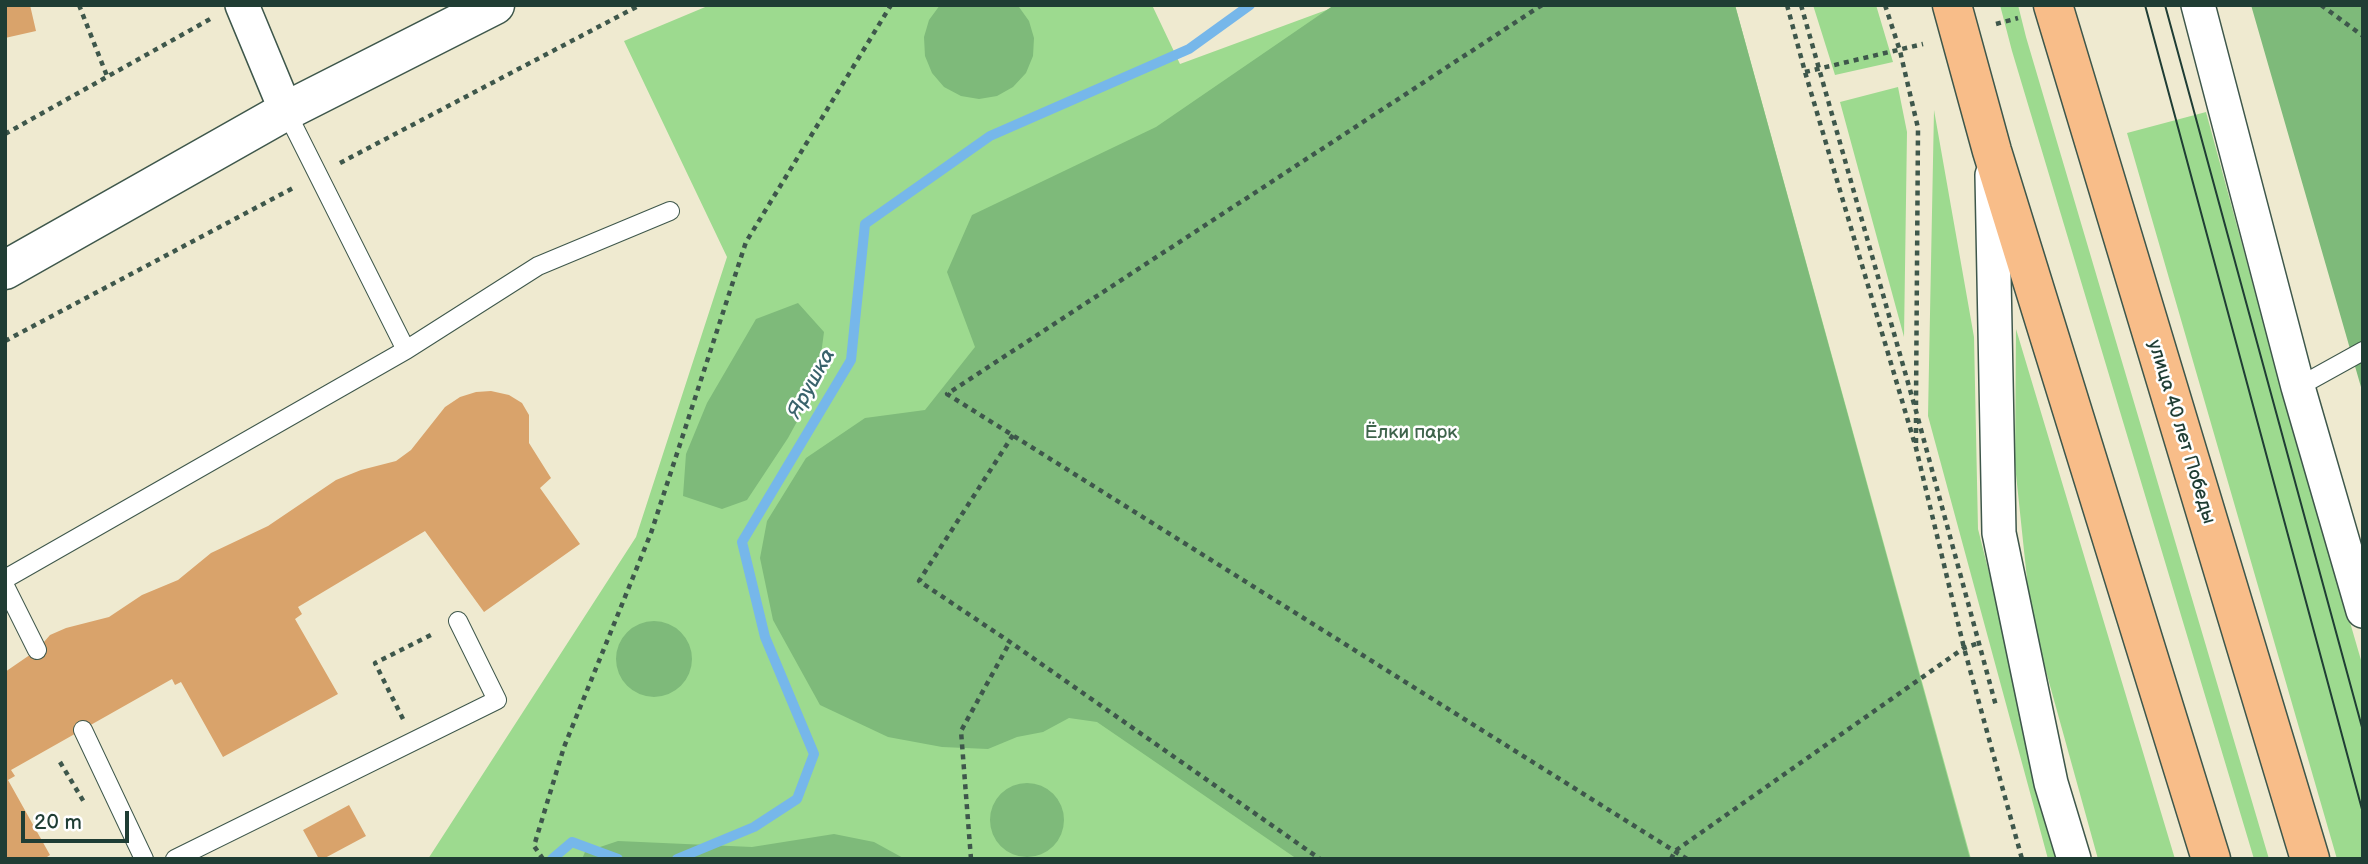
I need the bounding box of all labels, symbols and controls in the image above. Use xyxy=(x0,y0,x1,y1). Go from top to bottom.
street label: улица 40 лет Победы xyxy=(2142,337,2220,527)
water label: Ярушка xyxy=(783,345,841,423)
park label: Ёлки парк xyxy=(1365,422,1457,444)
scale bar xyxy=(24,798,133,842)
text: 20 m xyxy=(34,810,82,835)

